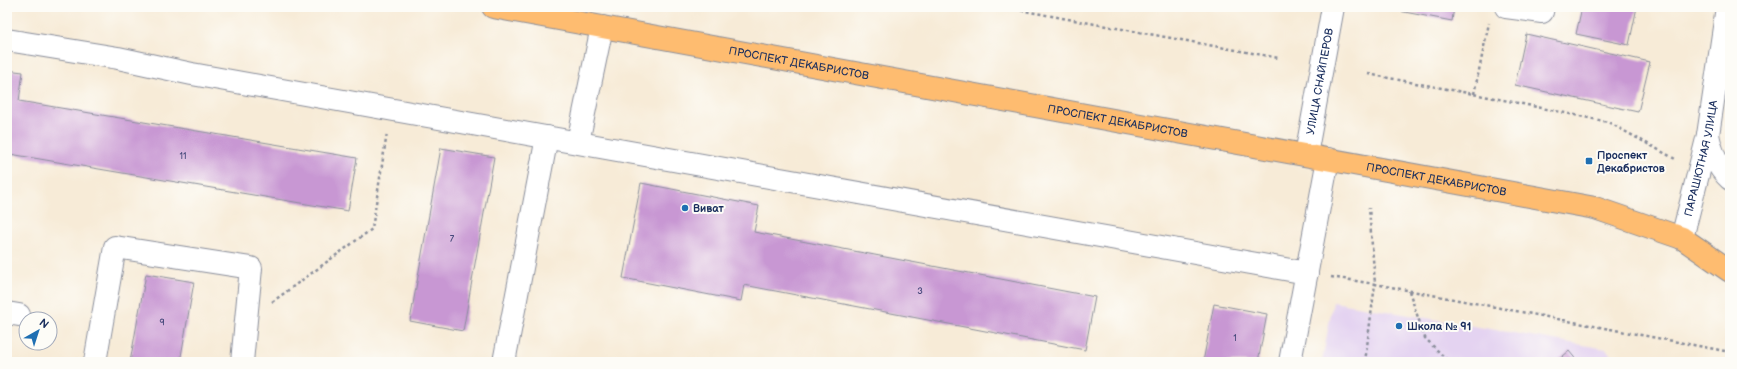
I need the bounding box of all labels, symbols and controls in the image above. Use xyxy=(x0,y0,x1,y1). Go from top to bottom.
street label: УЛИЦА СНАЙПЕРОВ xyxy=(1304,27,1336,136)
street label: ПРОСПЕКТ ДЕКАБРИСТОВ xyxy=(728,44,870,82)
street label: ПАРАШЮТНАЯ УЛИЦА xyxy=(1682,99,1720,218)
street label: ПРОСПЕКТ ДЕКАБРИСТОВ xyxy=(1047,102,1189,141)
place label: Проспект Декабристов xyxy=(1597,149,1665,175)
house number: 11 xyxy=(180,151,186,162)
marker: Проспект Декабристов xyxy=(1584,156,1594,166)
street label: ПРОСПЕКТ ДЕКАБРИСТОВ xyxy=(1365,160,1507,199)
place label: Виват xyxy=(693,202,725,215)
marker: Виват xyxy=(680,203,690,213)
house number: 7 xyxy=(450,234,455,245)
house number: 3 xyxy=(917,286,923,297)
north arrow xyxy=(18,311,58,351)
text: N xyxy=(37,316,51,331)
house number: 9 xyxy=(159,317,165,328)
place label: Школа № 91 xyxy=(1407,320,1471,333)
marker: Школа № 91 xyxy=(1394,321,1404,331)
house number: 1 xyxy=(1233,333,1237,344)

